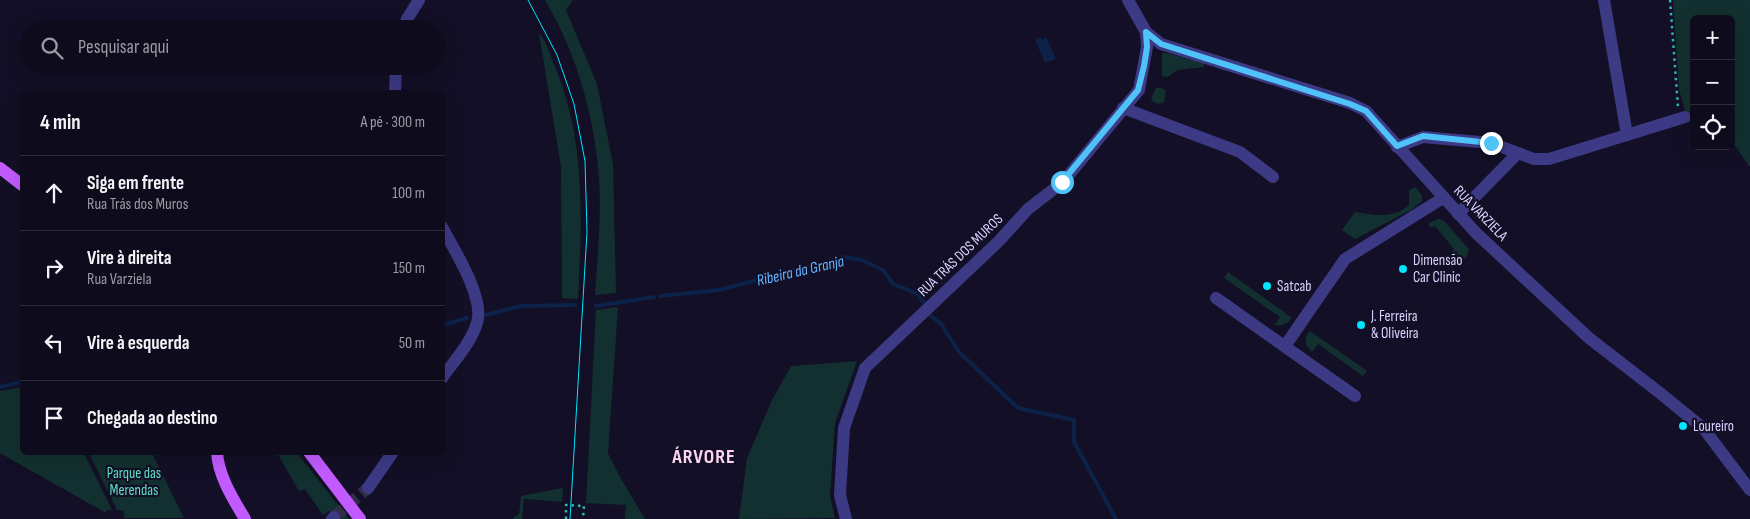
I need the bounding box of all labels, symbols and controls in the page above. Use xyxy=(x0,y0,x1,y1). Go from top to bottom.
map controls xyxy=(1690,15,1735,150)
button: + xyxy=(1690,15,1735,60)
search box xyxy=(20,20,445,75)
icon: search xyxy=(38,34,66,62)
text: Pesquisar aqui xyxy=(78,36,169,59)
button: − xyxy=(1690,60,1735,105)
button: locate xyxy=(1690,105,1735,150)
text: 4 min xyxy=(40,110,81,135)
text: A pé · 300 m xyxy=(360,113,425,132)
route end xyxy=(1480,132,1503,155)
route start xyxy=(1051,171,1074,194)
text: Siga em frente xyxy=(87,172,184,195)
icon: ahead xyxy=(40,179,68,207)
street label: RUA VARZIELA xyxy=(1449,182,1512,246)
text: 100 m xyxy=(392,184,425,203)
text: Rua Trás dos Muros xyxy=(87,195,188,214)
street label: RUA TRÁS DOS MUROS xyxy=(914,210,1007,301)
text: Vire à direita xyxy=(87,247,171,270)
place label: Dimensão Car Clinic xyxy=(1413,251,1463,287)
water label: Ribeira da Granja xyxy=(755,252,846,291)
icon: right xyxy=(40,254,68,282)
text: 150 m xyxy=(393,259,425,278)
marker: Dimensão Car Clinic xyxy=(1397,263,1409,275)
text: Rua Varziela xyxy=(87,270,152,289)
place label: Satcab xyxy=(1277,277,1311,296)
marker: Satcab xyxy=(1261,280,1273,292)
place label: J. Ferreira & Oliveira xyxy=(1370,307,1419,343)
marker: J. Ferreira & Oliveira xyxy=(1355,319,1367,331)
icon: left xyxy=(40,329,68,357)
text: Vire à esquerda xyxy=(87,332,189,355)
text: 50 m xyxy=(399,334,425,353)
icon: arrive xyxy=(40,404,68,432)
text: Chegada ao destino xyxy=(87,407,217,430)
place label: Loureiro xyxy=(1693,417,1734,436)
marker: Loureiro xyxy=(1677,420,1689,432)
district label: ÁRVORE xyxy=(671,445,736,469)
park label: Parque das Merendas xyxy=(107,464,161,500)

